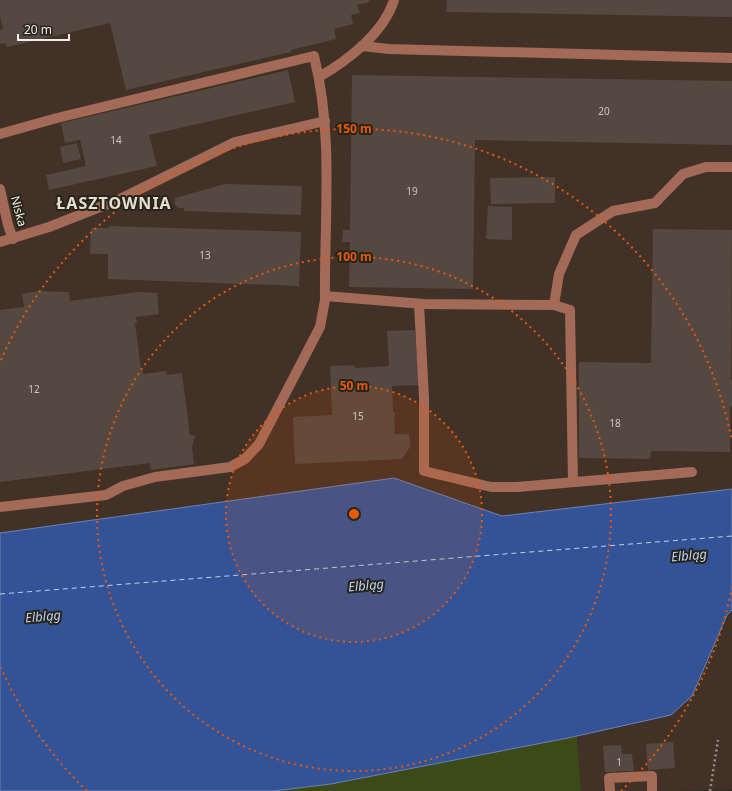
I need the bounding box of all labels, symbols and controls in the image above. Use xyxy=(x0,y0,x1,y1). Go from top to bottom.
scale bar xyxy=(18,16,69,42)
text: 20 m xyxy=(24,21,52,38)
house number: 20 xyxy=(598,104,610,118)
text: 150 m xyxy=(336,120,372,137)
house number: 14 xyxy=(110,133,122,147)
house number: 19 xyxy=(406,184,418,198)
district label: ŁASZTOWNIA xyxy=(56,192,172,214)
street label: Niska xyxy=(7,194,31,228)
house number: 13 xyxy=(199,248,211,262)
text: 100 m xyxy=(336,248,372,265)
text: 50 m xyxy=(340,377,368,394)
house number: 12 xyxy=(28,382,40,396)
house number: 15 xyxy=(352,409,364,423)
house number: 18 xyxy=(609,416,621,430)
centre of rings xyxy=(347,507,361,521)
water label: Elbląg xyxy=(670,544,708,566)
water label: Elbląg xyxy=(347,574,385,596)
water label: Elbląg xyxy=(24,605,62,627)
house number: 1 xyxy=(616,755,622,769)

